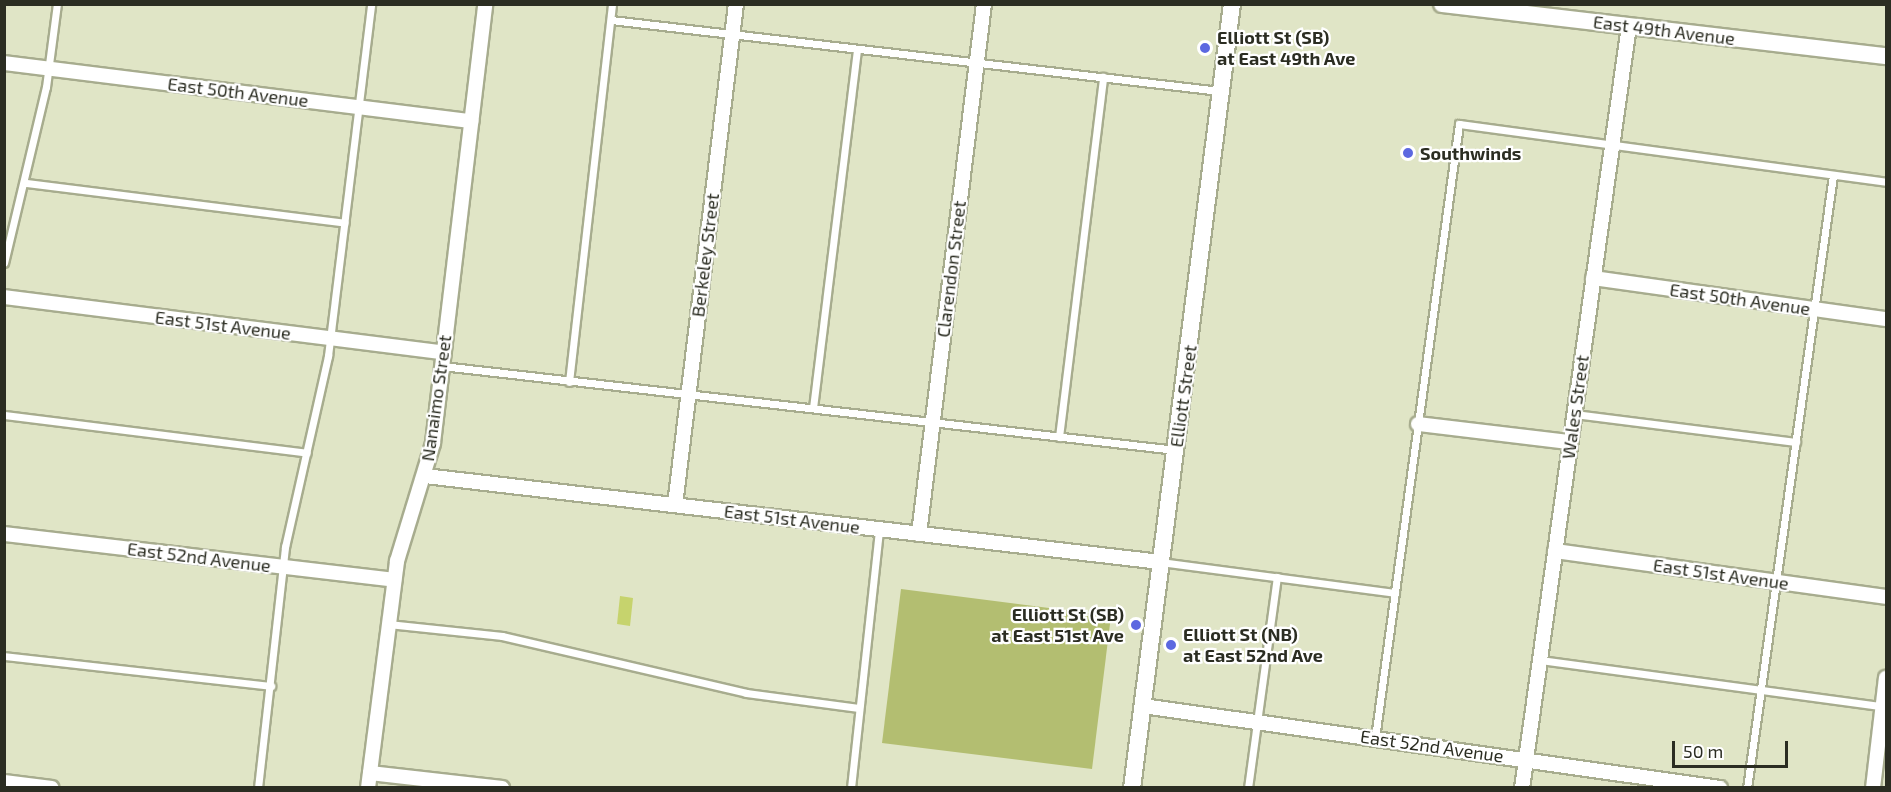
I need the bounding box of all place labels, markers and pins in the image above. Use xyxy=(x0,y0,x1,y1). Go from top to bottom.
place label: Elliott St (SB) at East 49th Ave xyxy=(1217,27,1356,70)
marker: Elliott St (SB) at East 49th Ave xyxy=(1198,41,1212,55)
place label: Southwinds xyxy=(1420,142,1521,164)
marker: Southwinds xyxy=(1401,146,1415,160)
place label: Elliott St (SB) at East 51st Ave xyxy=(991,604,1124,646)
marker: Elliott St (SB) at East 51st Ave xyxy=(1129,618,1143,632)
place label: Elliott St (NB) at East 52nd Ave xyxy=(1183,624,1323,666)
marker: Elliott St (NB) at East 52nd Ave xyxy=(1164,638,1178,652)

